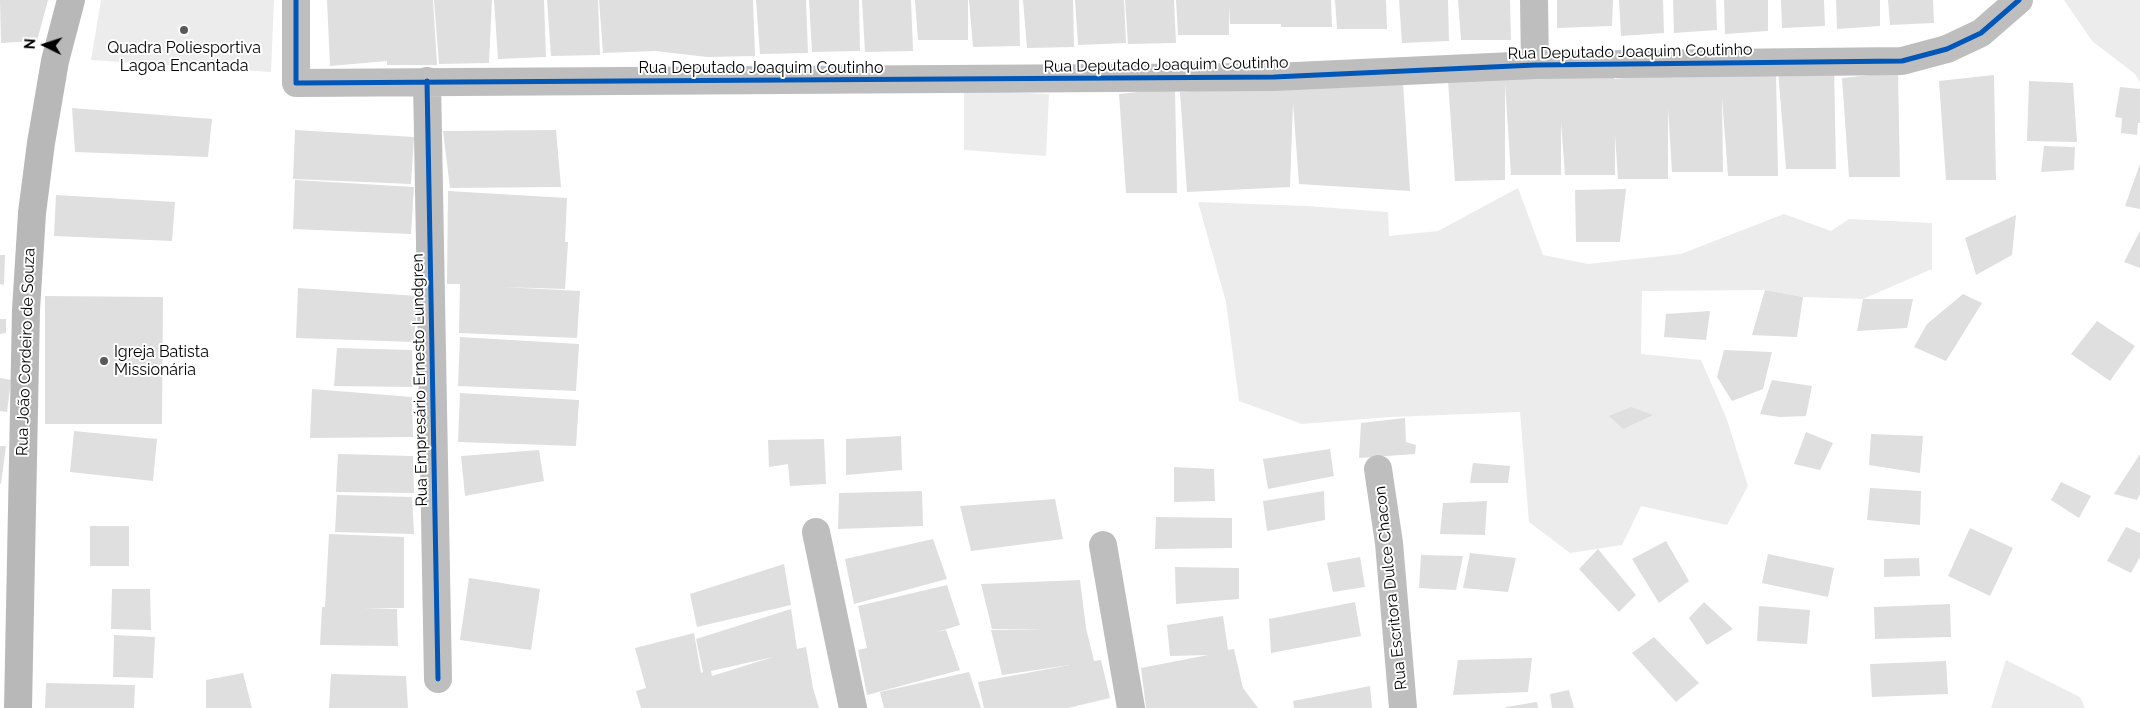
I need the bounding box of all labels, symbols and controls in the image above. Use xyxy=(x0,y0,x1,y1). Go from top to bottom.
north arrow xyxy=(20,20,70,70)
marker: Quadra Poliesportiva Lagoa Encantada xyxy=(178,24,190,36)
text: N xyxy=(22,38,38,50)
place label: Quadra Poliesportiva Lagoa Encantada xyxy=(107,38,261,76)
street label: Rua Deputado Joaquim Coutinho xyxy=(1507,40,1753,64)
street label: Rua Deputado Joaquim Coutinho xyxy=(1043,53,1289,77)
street label: Rua Deputado Joaquim Coutinho xyxy=(639,58,883,78)
street label: Rua João Cordeiro de Souza xyxy=(13,248,39,456)
street label: Rua Empresário Ernesto Lundgren xyxy=(408,253,432,507)
place label: Igreja Batista Missionária xyxy=(114,342,209,380)
marker: Igreja Batista Missionária xyxy=(98,355,110,367)
street label: Rua Escritora Dulce Chacon xyxy=(1371,485,1411,691)

